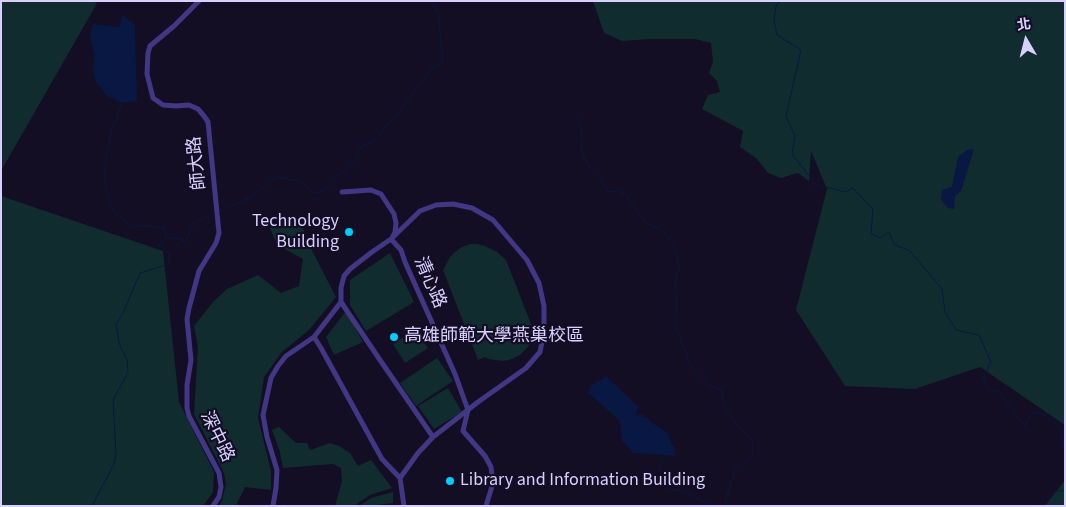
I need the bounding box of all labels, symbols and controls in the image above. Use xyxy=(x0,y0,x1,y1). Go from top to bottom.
text: 北 xyxy=(1016,14,1032,36)
north arrow xyxy=(1001,15,1051,65)
street label: 師大路 xyxy=(184,135,212,191)
place label: Technology Building xyxy=(252,211,339,253)
marker: Technology Building xyxy=(343,226,355,238)
street label: 清心路 xyxy=(409,254,449,312)
place label: 高雄師範大學燕巢校區 xyxy=(404,326,584,348)
marker: 高雄師範大學燕巢校區 xyxy=(388,331,400,343)
street label: 深中路 xyxy=(194,408,238,466)
place label: Library and Information Building xyxy=(460,470,705,492)
marker: Library and Information Building xyxy=(444,475,456,487)

